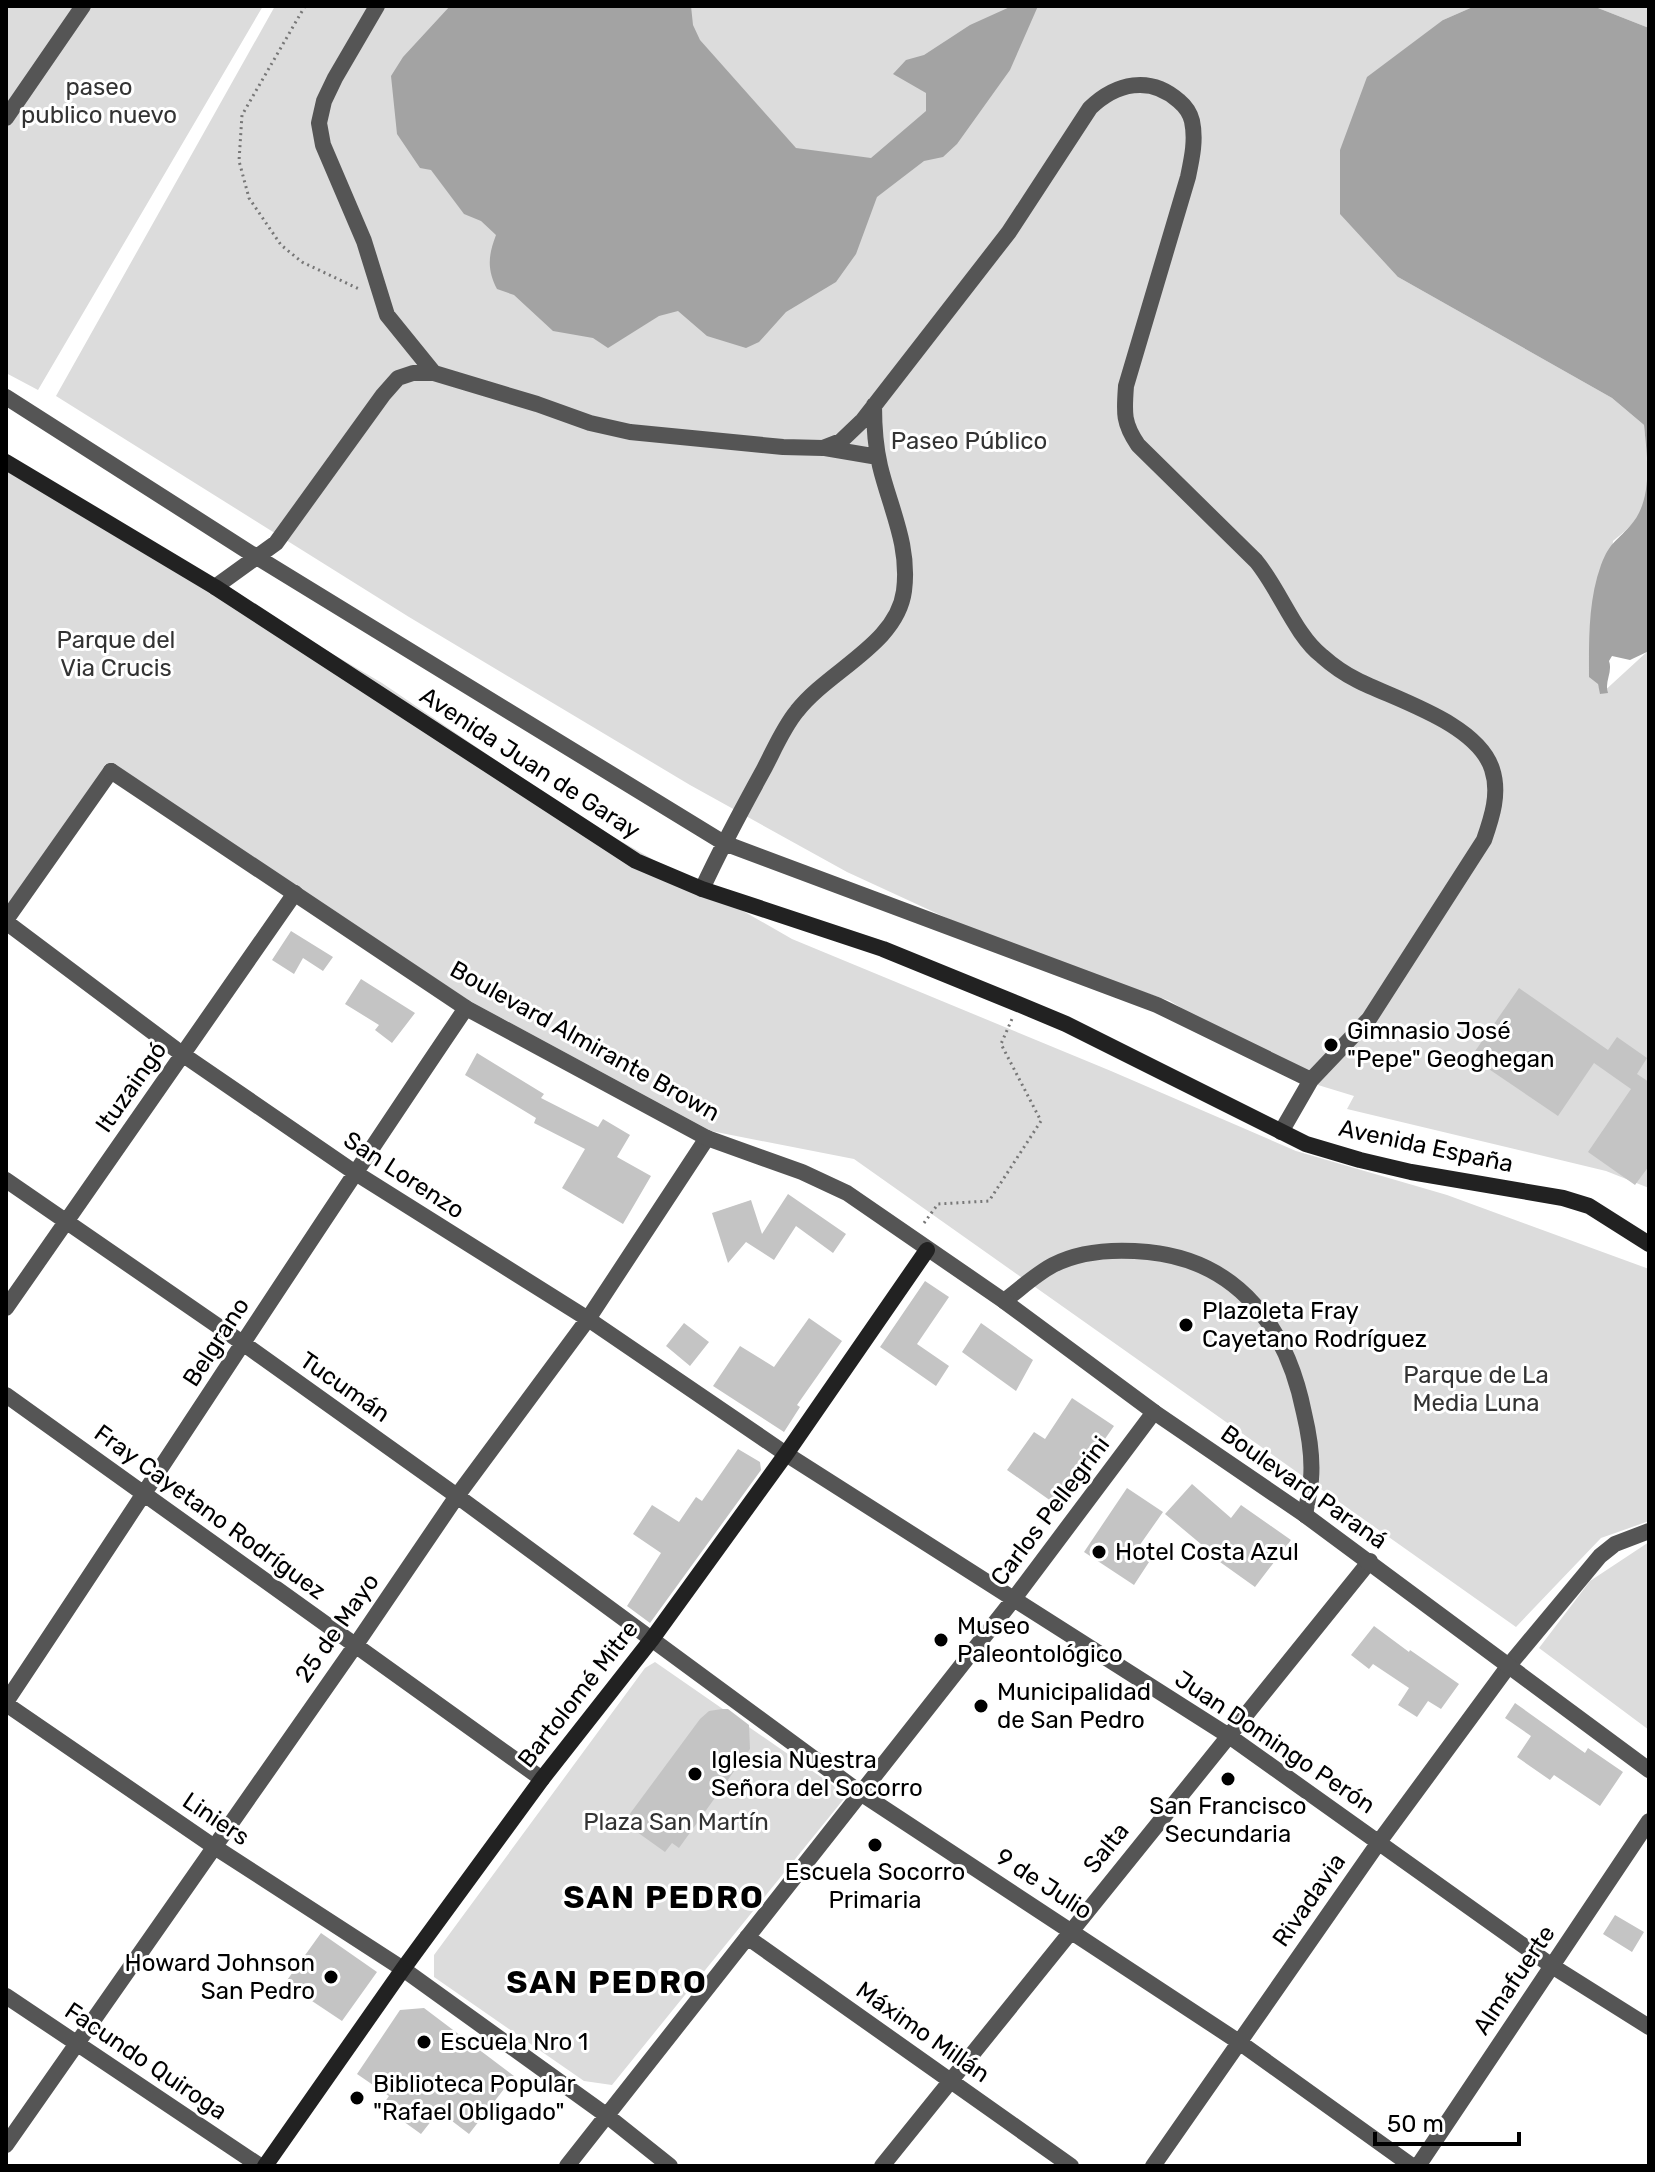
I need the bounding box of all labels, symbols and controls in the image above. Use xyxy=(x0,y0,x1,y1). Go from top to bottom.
park label: paseo publico nuevo xyxy=(21,73,177,129)
park label: Paseo Público xyxy=(891,427,1047,455)
park label: Parque del Via Crucis xyxy=(57,626,175,682)
street label: Avenida Juan de Garay xyxy=(415,681,645,845)
street label: Boulevard Almirante Brown xyxy=(445,955,725,1127)
place label: Gimnasio José "Pepe" Geoghegan xyxy=(1347,1017,1555,1073)
street label: Ituzaingó xyxy=(90,1036,172,1138)
marker: Gimnasio José "Pepe" Geoghegan xyxy=(1322,1036,1340,1054)
street label: Avenida España xyxy=(1336,1114,1516,1178)
street label: San Lorenzo xyxy=(338,1126,470,1224)
street label: Belgrano xyxy=(177,1292,255,1392)
place label: Plazoleta Fray Cayetano Rodríguez xyxy=(1202,1297,1427,1353)
marker: Plazoleta Fray Cayetano Rodríguez xyxy=(1177,1316,1195,1334)
street label: Tucumán xyxy=(295,1346,395,1428)
park label: Parque de La Media Luna xyxy=(1403,1361,1549,1417)
street label: Fray Cayetano Rodríguez xyxy=(89,1419,331,1605)
street label: Boulevard Paraná xyxy=(1215,1419,1393,1555)
street label: Carlos Pellegrini xyxy=(985,1431,1115,1591)
place label: Hotel Costa Azul xyxy=(1115,1538,1299,1566)
marker: Hotel Costa Azul xyxy=(1090,1543,1108,1561)
street label: 25 de Mayo xyxy=(289,1568,385,1688)
place label: Museo Paleontológico xyxy=(957,1612,1123,1668)
street label: Bartolomé Mitre xyxy=(512,1615,644,1773)
marker: Museo Paleontológico xyxy=(932,1631,950,1649)
street label: Juan Domingo Perón xyxy=(1170,1665,1380,1819)
place label: Municipalidad de San Pedro xyxy=(997,1678,1151,1734)
marker: Municipalidad de San Pedro xyxy=(972,1697,990,1715)
place label: Iglesia Nuestra Señora del Socorro xyxy=(711,1746,923,1802)
marker: Iglesia Nuestra Señora del Socorro xyxy=(686,1765,704,1783)
marker: San Francisco Secundaria xyxy=(1219,1770,1237,1788)
street label: Liniers xyxy=(177,1787,255,1851)
place label: San Francisco Secundaria xyxy=(1149,1792,1307,1848)
park label: Plaza San Martín xyxy=(583,1808,769,1836)
street label: Salta xyxy=(1077,1817,1135,1879)
marker: Escuela Socorro Primaria xyxy=(866,1836,884,1854)
street label: 9 de Julio xyxy=(991,1843,1097,1925)
street label: Rivadavia xyxy=(1267,1848,1351,1952)
place label: Escuela Socorro Primaria xyxy=(785,1858,965,1914)
district label: SAN PEDRO xyxy=(563,1878,765,1916)
street label: Almafuerte xyxy=(1467,1920,1561,2040)
place label: Howard Johnson San Pedro xyxy=(125,1949,315,2005)
district label: SAN PEDRO xyxy=(506,1963,708,2001)
marker: Howard Johnson San Pedro xyxy=(322,1968,340,1986)
street label: Máximo Millán xyxy=(851,1976,995,2088)
street label: Facundo Quiroga xyxy=(60,1996,232,2126)
place label: Escuela Nro 1 xyxy=(440,2028,588,2056)
marker: Escuela Nro 1 xyxy=(415,2033,433,2051)
place label: Biblioteca Popular "Rafael Obligado" xyxy=(373,2070,576,2126)
marker: Biblioteca Popular "Rafael Obligado" xyxy=(348,2089,366,2107)
scale bar xyxy=(1375,2096,1519,2146)
text: 50 m xyxy=(1387,2110,1444,2138)

